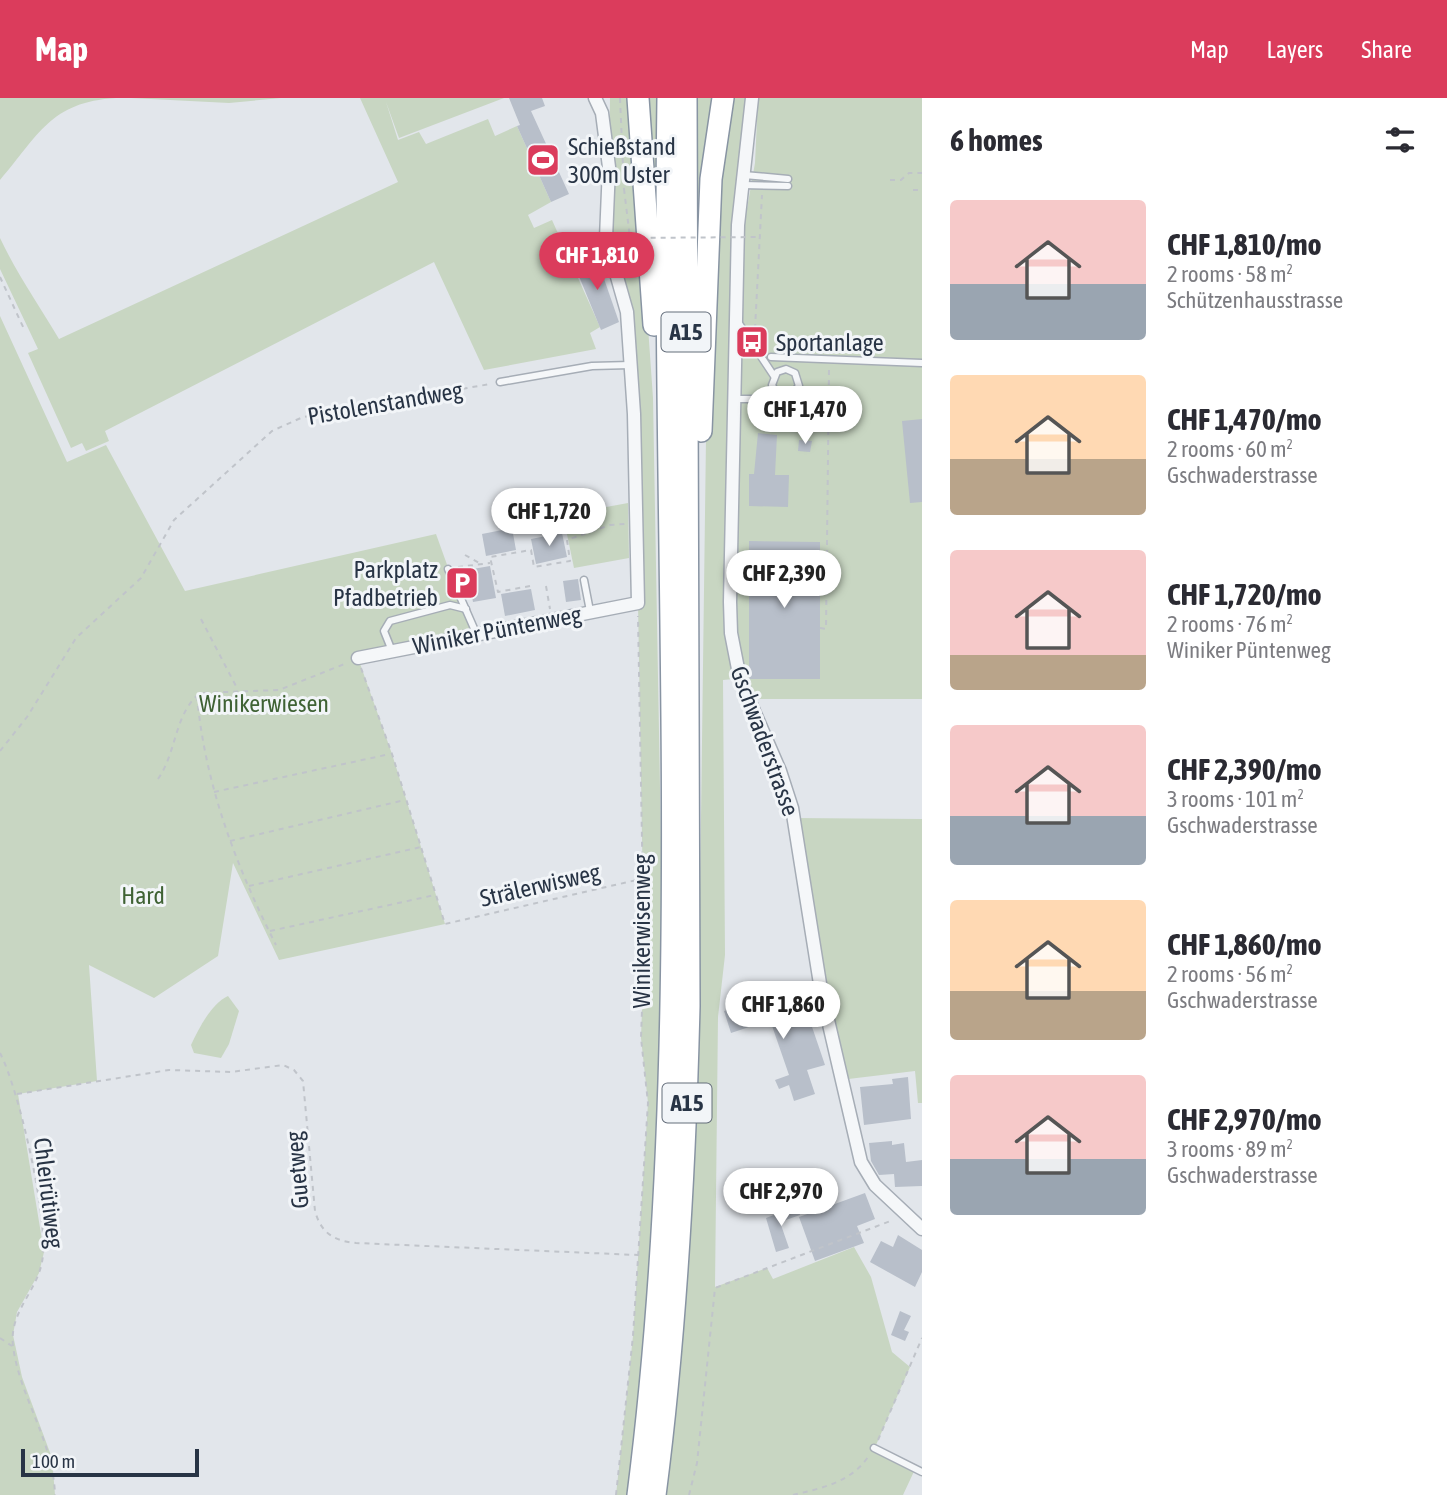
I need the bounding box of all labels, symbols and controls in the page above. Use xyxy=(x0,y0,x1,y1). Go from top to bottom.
text: Map xyxy=(35,30,88,68)
text: Map xyxy=(1190,36,1229,63)
text: Layers xyxy=(1267,36,1323,63)
text: Share xyxy=(1361,36,1412,63)
icon: filters xyxy=(1381,121,1419,159)
text: 6 homes xyxy=(950,123,1043,157)
place label: Schießstand 300m Uster xyxy=(568,133,676,188)
sports icon: Schießstand 300m Uster xyxy=(524,141,562,179)
text: CHF 1,810/mo xyxy=(1167,227,1322,261)
icon: home xyxy=(1006,228,1090,312)
pin: CHF 1,810 xyxy=(517,232,677,292)
text: CHF 1,810 xyxy=(555,242,639,268)
text: 2 rooms · 58 m² xyxy=(1167,261,1293,287)
text: Schützenhausstrasse xyxy=(1167,287,1343,313)
road number: A15 xyxy=(662,313,710,352)
bus stop icon: Sportanlage xyxy=(733,323,771,361)
place label: Sportanlage xyxy=(776,329,884,356)
street label: Pistolenstandweg xyxy=(305,376,465,430)
pin: CHF 1,470 xyxy=(725,386,885,446)
text: CHF 1,470 xyxy=(763,396,847,422)
text: CHF 1,470/mo xyxy=(1167,402,1322,436)
icon: home xyxy=(1006,403,1090,487)
text: 2 rooms · 60 m² xyxy=(1167,436,1293,462)
text: Gschwaderstrasse xyxy=(1167,462,1318,488)
pin: CHF 1,720 xyxy=(469,489,629,548)
text: CHF 1,720 xyxy=(507,498,591,524)
pin: CHF 2,390 xyxy=(704,550,864,610)
place label: Parkplatz Pfadbetrieb xyxy=(333,556,438,611)
text: CHF 2,390 xyxy=(742,560,826,586)
parking icon: Parkplatz Pfadbetrieb xyxy=(443,564,481,602)
text: CHF 1,720/mo xyxy=(1167,577,1322,611)
icon: home xyxy=(1006,578,1090,662)
street label: Winiker Püntenweg xyxy=(411,600,584,660)
text: 2 rooms · 76 m² xyxy=(1167,611,1293,637)
text: Winiker Püntenweg xyxy=(1167,637,1331,663)
street label: Gschwaderstrasse xyxy=(725,662,805,820)
park label: Winikerwiesen xyxy=(199,690,329,717)
text: CHF 2,390/mo xyxy=(1167,752,1322,786)
icon: home xyxy=(1006,753,1090,837)
text: 3 rooms · 101 m² xyxy=(1167,786,1304,812)
text: Gschwaderstrasse xyxy=(1167,812,1318,838)
street label: Winikerwisenweg xyxy=(628,853,655,1008)
street label: Strälerwisweg xyxy=(477,858,603,912)
park label: Hard xyxy=(121,882,165,909)
text: CHF 1,860/mo xyxy=(1167,927,1322,961)
icon: home xyxy=(1006,928,1090,1012)
text: 2 rooms · 56 m² xyxy=(1167,961,1293,987)
pin: CHF 1,860 xyxy=(703,982,863,1041)
text: Gschwaderstrasse xyxy=(1167,987,1318,1013)
text: CHF 1,860 xyxy=(741,991,825,1017)
road number: A15 xyxy=(662,1084,712,1122)
text: CHF 2,970/mo xyxy=(1167,1102,1322,1136)
icon: home xyxy=(1006,1103,1090,1187)
street label: Guetweg xyxy=(280,1130,314,1210)
street label: Chleirütiweg xyxy=(29,1136,69,1251)
text: 3 rooms · 89 m² xyxy=(1167,1136,1293,1162)
text: Gschwaderstrasse xyxy=(1167,1162,1318,1188)
pin: CHF 2,970 xyxy=(701,1168,861,1228)
text: CHF 2,970 xyxy=(739,1178,823,1204)
scale bar xyxy=(21,1446,200,1478)
text: 100 m xyxy=(32,1450,75,1472)

